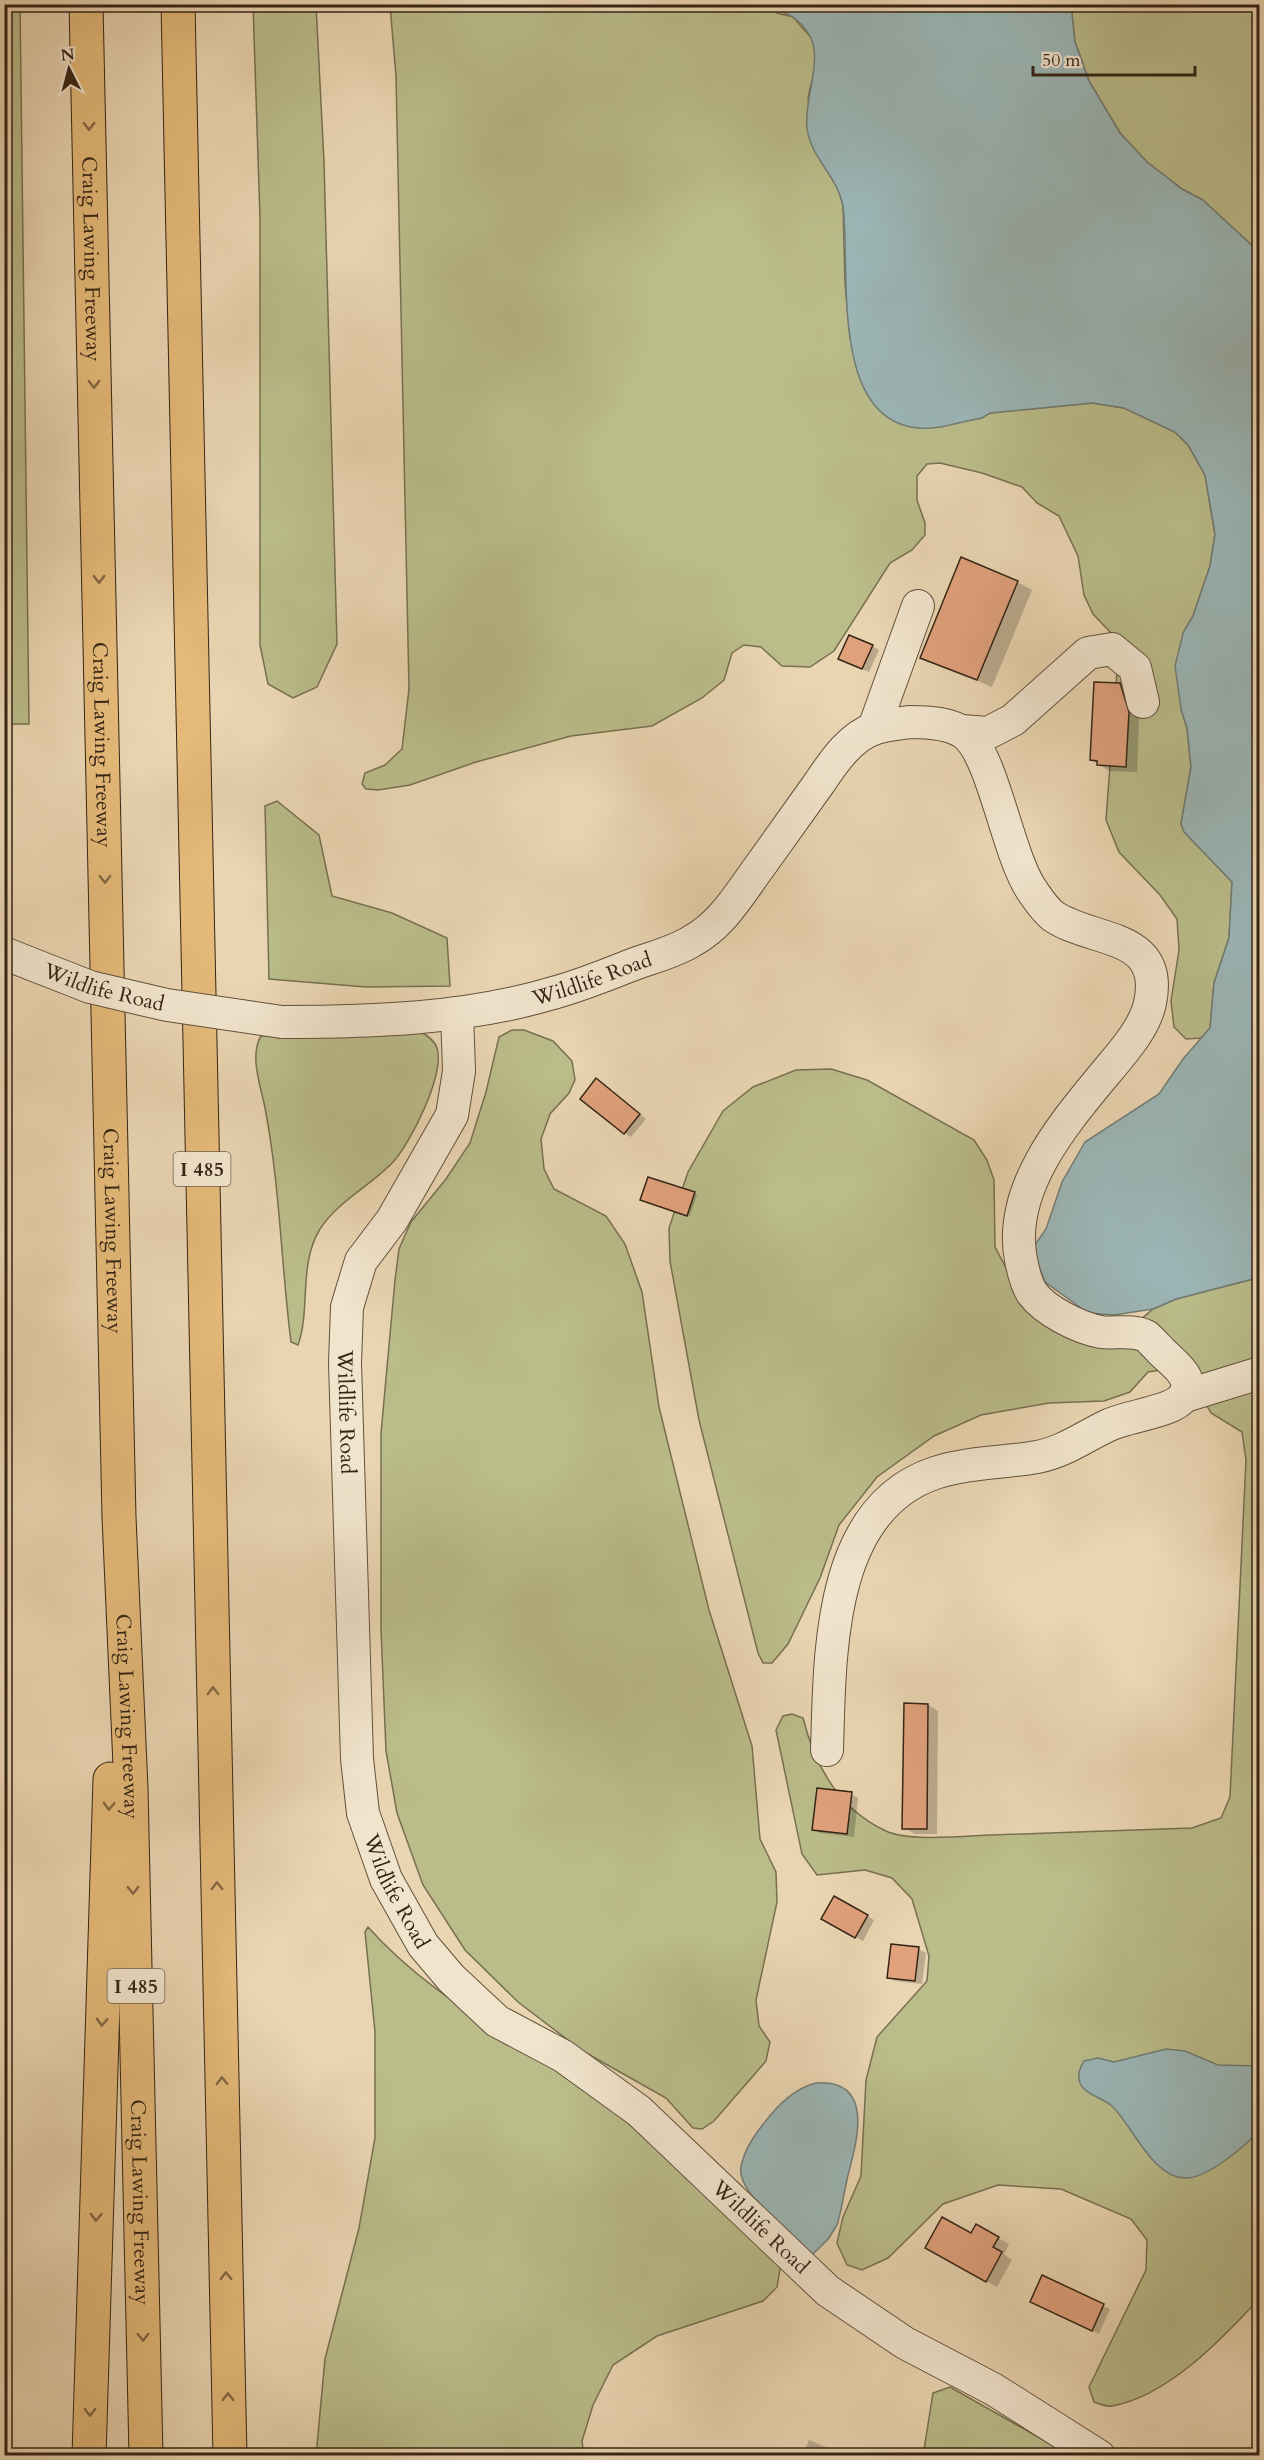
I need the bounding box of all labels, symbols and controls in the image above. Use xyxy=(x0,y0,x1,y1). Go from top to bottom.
north arrow xyxy=(39,39,99,99)
scale bar xyxy=(1033,39,1195,77)
text: N xyxy=(59,43,76,67)
text: 50 m xyxy=(1042,48,1081,73)
one-way arrow xyxy=(83,121,95,130)
street label: Craig Lawing Freeway xyxy=(75,156,108,362)
one-way arrow xyxy=(88,379,101,388)
one-way arrow xyxy=(92,574,105,583)
street label: Craig Lawing Freeway xyxy=(85,642,119,848)
one-way arrow xyxy=(99,874,111,883)
street label: Wildlife Road xyxy=(528,945,655,1013)
street label: Wildlife Road xyxy=(39,955,167,1018)
street label: Craig Lawing Freeway xyxy=(96,1128,129,1334)
road number: I 485 xyxy=(174,1152,230,1186)
street label: Wildlife Road xyxy=(330,1348,363,1475)
street label: Craig Lawing Freeway xyxy=(109,1613,146,1820)
one-way arrow xyxy=(207,1686,220,1695)
one-way arrow xyxy=(103,1801,116,1810)
street label: Wildlife Road xyxy=(357,1829,437,1954)
one-way arrow xyxy=(211,1881,224,1890)
one-way arrow xyxy=(127,1885,140,1894)
road number: I 485 xyxy=(108,1969,164,2003)
one-way arrow xyxy=(96,2017,109,2026)
one-way arrow xyxy=(215,2076,228,2085)
street label: Craig Lawing Freeway xyxy=(123,2099,157,2305)
street label: Wildlife Road xyxy=(705,2173,816,2280)
one-way arrow xyxy=(89,2212,102,2221)
one-way arrow xyxy=(220,2271,232,2280)
one-way arrow xyxy=(137,2332,150,2341)
one-way arrow xyxy=(222,2393,235,2402)
one-way arrow xyxy=(84,2407,96,2416)

